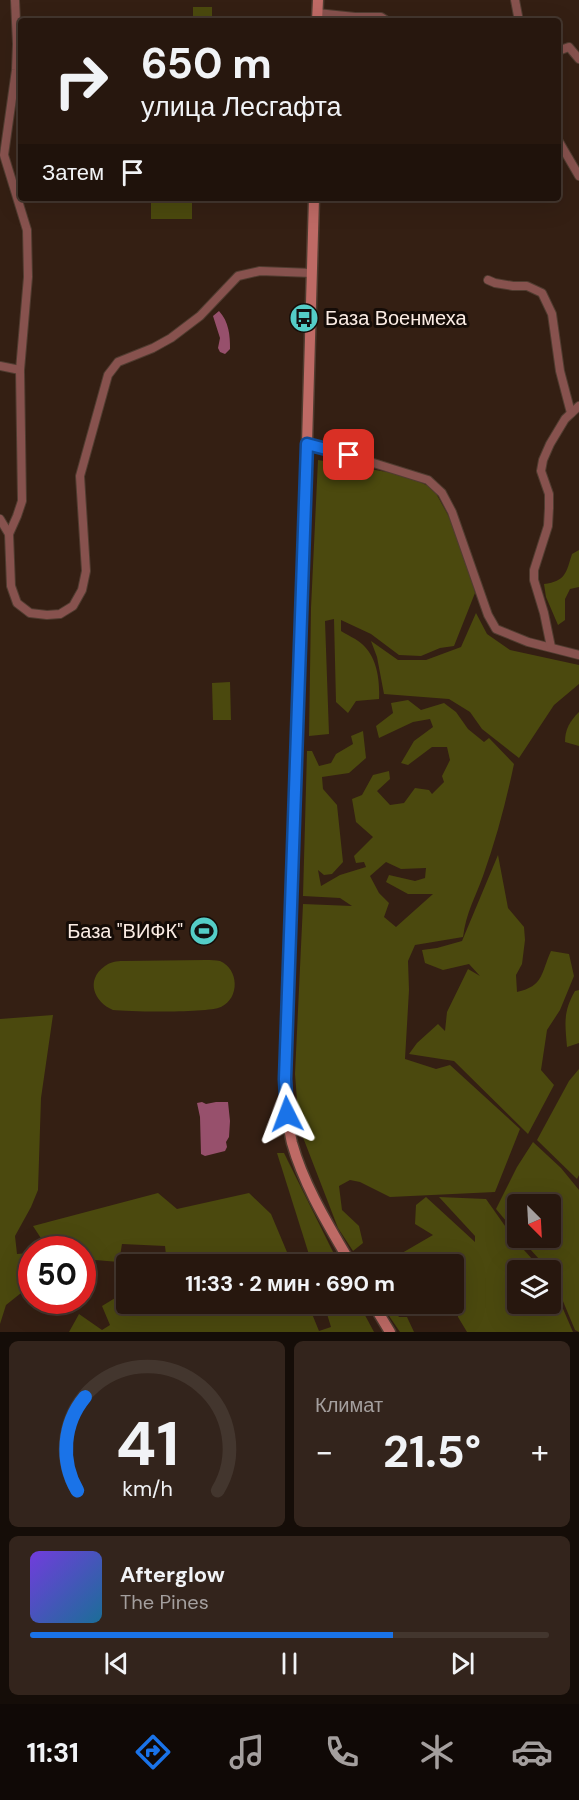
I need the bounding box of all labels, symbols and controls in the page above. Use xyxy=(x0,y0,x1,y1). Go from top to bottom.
text: 650 m xyxy=(141,36,272,91)
icon: right xyxy=(42,42,120,120)
text: улица Лесгафта xyxy=(141,89,342,124)
icon: arrive xyxy=(116,156,149,189)
text: Затем xyxy=(42,158,104,187)
bus stop icon: База Военмеха xyxy=(288,302,320,334)
place label: База Военмеха xyxy=(325,305,467,331)
pin xyxy=(323,429,374,480)
icon: arrive xyxy=(332,438,365,471)
sports icon: База "ВИФК" xyxy=(188,915,220,947)
place label: База "ВИФК" xyxy=(67,918,183,944)
position arrow xyxy=(255,1082,319,1146)
north arrow xyxy=(507,1194,561,1248)
map controls xyxy=(507,1194,561,1314)
speed limit sign: 50 xyxy=(18,1236,96,1314)
button: layers xyxy=(507,1260,561,1314)
text: 11:33 · 2 мин · 690 m xyxy=(185,1269,395,1298)
text: Климат xyxy=(315,1392,383,1418)
text: 41 xyxy=(115,1403,179,1484)
text: 21.5° xyxy=(383,1422,481,1481)
text: − xyxy=(315,1430,333,1473)
text: + xyxy=(531,1430,549,1473)
text: km/h xyxy=(122,1475,172,1503)
text: Afterglow xyxy=(120,1560,225,1589)
text: The Pines xyxy=(120,1589,209,1615)
icon: previous xyxy=(100,1647,133,1680)
icon: pause xyxy=(273,1647,306,1680)
icon: next xyxy=(446,1647,479,1680)
icon: directions xyxy=(132,1731,174,1773)
icon: music xyxy=(226,1731,268,1773)
icon: phone xyxy=(321,1731,363,1773)
icon: climate xyxy=(416,1731,458,1773)
icon: car xyxy=(511,1731,553,1773)
text: 11:31 xyxy=(26,1735,79,1770)

